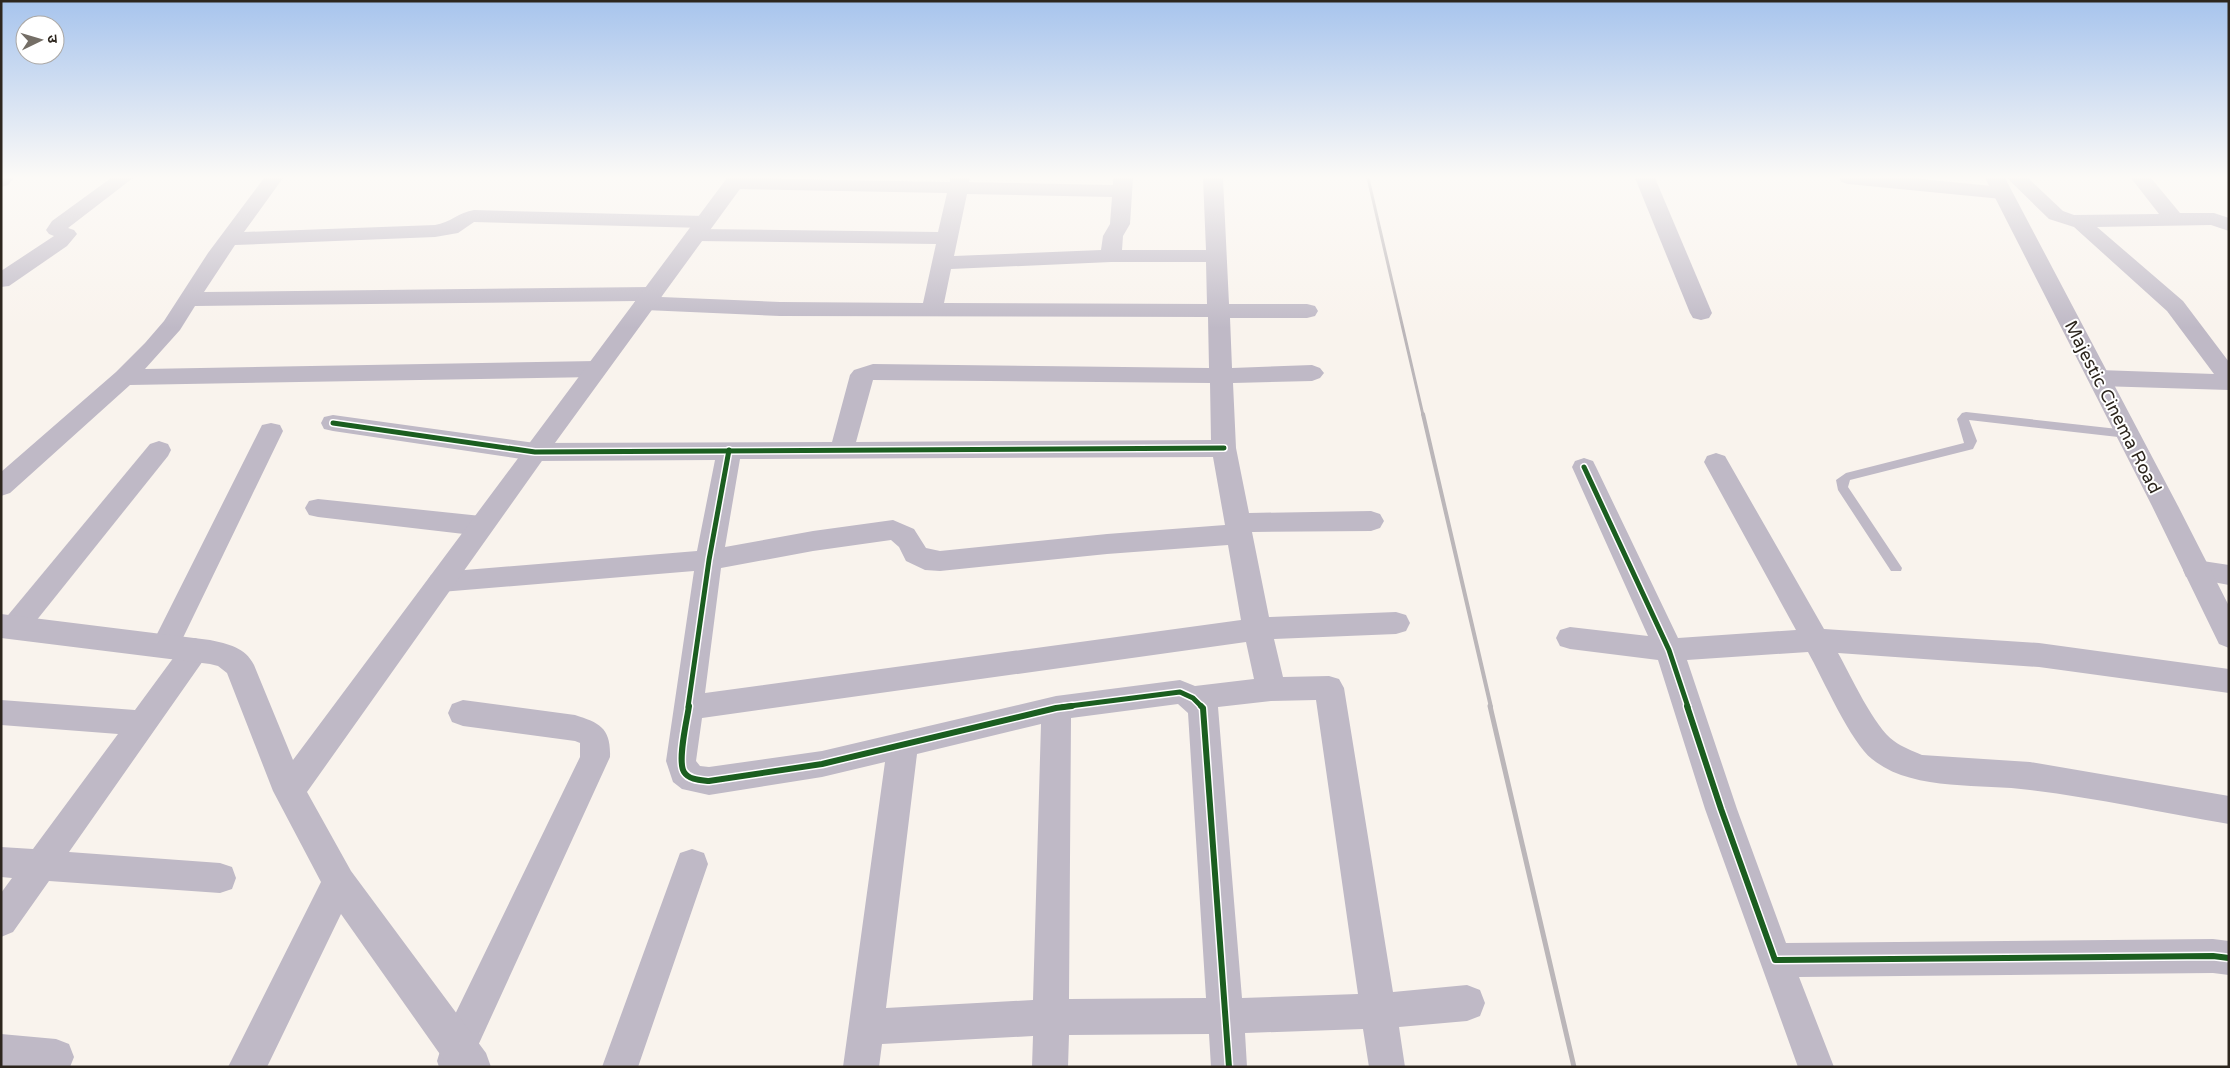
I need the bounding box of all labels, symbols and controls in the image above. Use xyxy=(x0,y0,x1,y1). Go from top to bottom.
north arrow xyxy=(15,15,65,65)
text: उ xyxy=(44,34,61,45)
street label: Majestic Cinema Road xyxy=(2060,317,2166,497)

